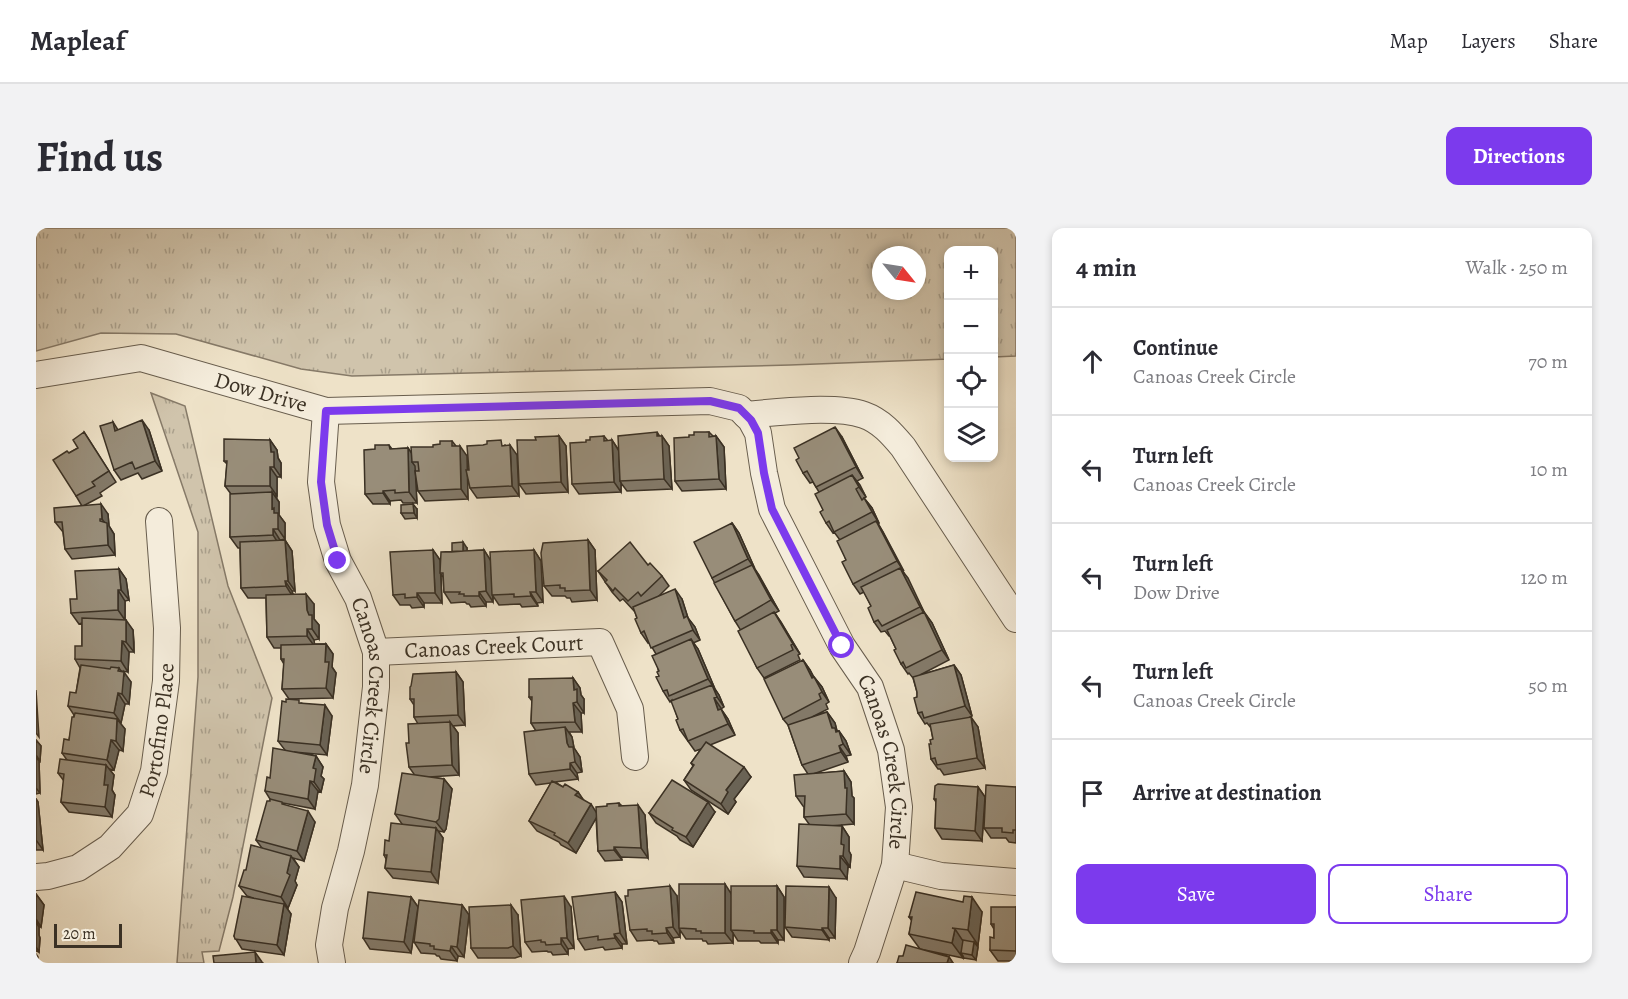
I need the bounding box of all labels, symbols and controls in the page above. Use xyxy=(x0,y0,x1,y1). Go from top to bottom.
text: Mapleaf xyxy=(30,22,125,60)
text: Map xyxy=(1389,27,1428,55)
text: Layers xyxy=(1461,27,1516,55)
text: Share xyxy=(1549,27,1598,55)
button: Directions xyxy=(1446,127,1592,185)
text: Find us xyxy=(36,128,163,185)
north arrow xyxy=(872,246,926,300)
map controls xyxy=(944,246,998,462)
button: + xyxy=(944,246,998,300)
text: 4 min xyxy=(1076,250,1137,285)
text: Walk · 250 m xyxy=(1466,254,1568,281)
button: − xyxy=(944,300,998,354)
text: Continue xyxy=(1133,333,1218,363)
icon: ahead xyxy=(1076,345,1109,378)
text: 70 m xyxy=(1528,348,1568,375)
button: locate xyxy=(944,354,998,408)
text: Canoas Creek Circle xyxy=(1133,363,1296,390)
street label: Dow Drive xyxy=(211,365,311,420)
button: layers xyxy=(944,408,998,462)
text: Turn left xyxy=(1133,441,1213,471)
icon: left xyxy=(1076,453,1109,486)
text: 10 m xyxy=(1530,456,1568,483)
text: Canoas Creek Circle xyxy=(1133,471,1296,498)
route end xyxy=(324,547,350,573)
text: Turn left xyxy=(1133,549,1213,579)
icon: left xyxy=(1076,561,1109,594)
text: 120 m xyxy=(1520,564,1568,591)
text: Dow Drive xyxy=(1133,579,1220,606)
street label: Canoas Creek Circle xyxy=(344,593,391,776)
street label: Canoas Creek Court xyxy=(404,628,584,666)
route start xyxy=(828,632,854,658)
text: Turn left xyxy=(1133,657,1213,687)
street label: Portofino Place xyxy=(131,663,181,801)
street label: Canoas Creek Circle xyxy=(850,668,914,850)
icon: left xyxy=(1076,669,1109,702)
text: 50 m xyxy=(1528,672,1568,699)
text: Canoas Creek Circle xyxy=(1133,687,1296,714)
icon: arrive xyxy=(1076,777,1109,810)
text: Arrive at destination xyxy=(1133,778,1322,808)
button: Save xyxy=(1076,864,1316,924)
button: Share xyxy=(1328,864,1568,924)
scale bar xyxy=(54,921,122,948)
text: 20 m xyxy=(63,923,96,945)

